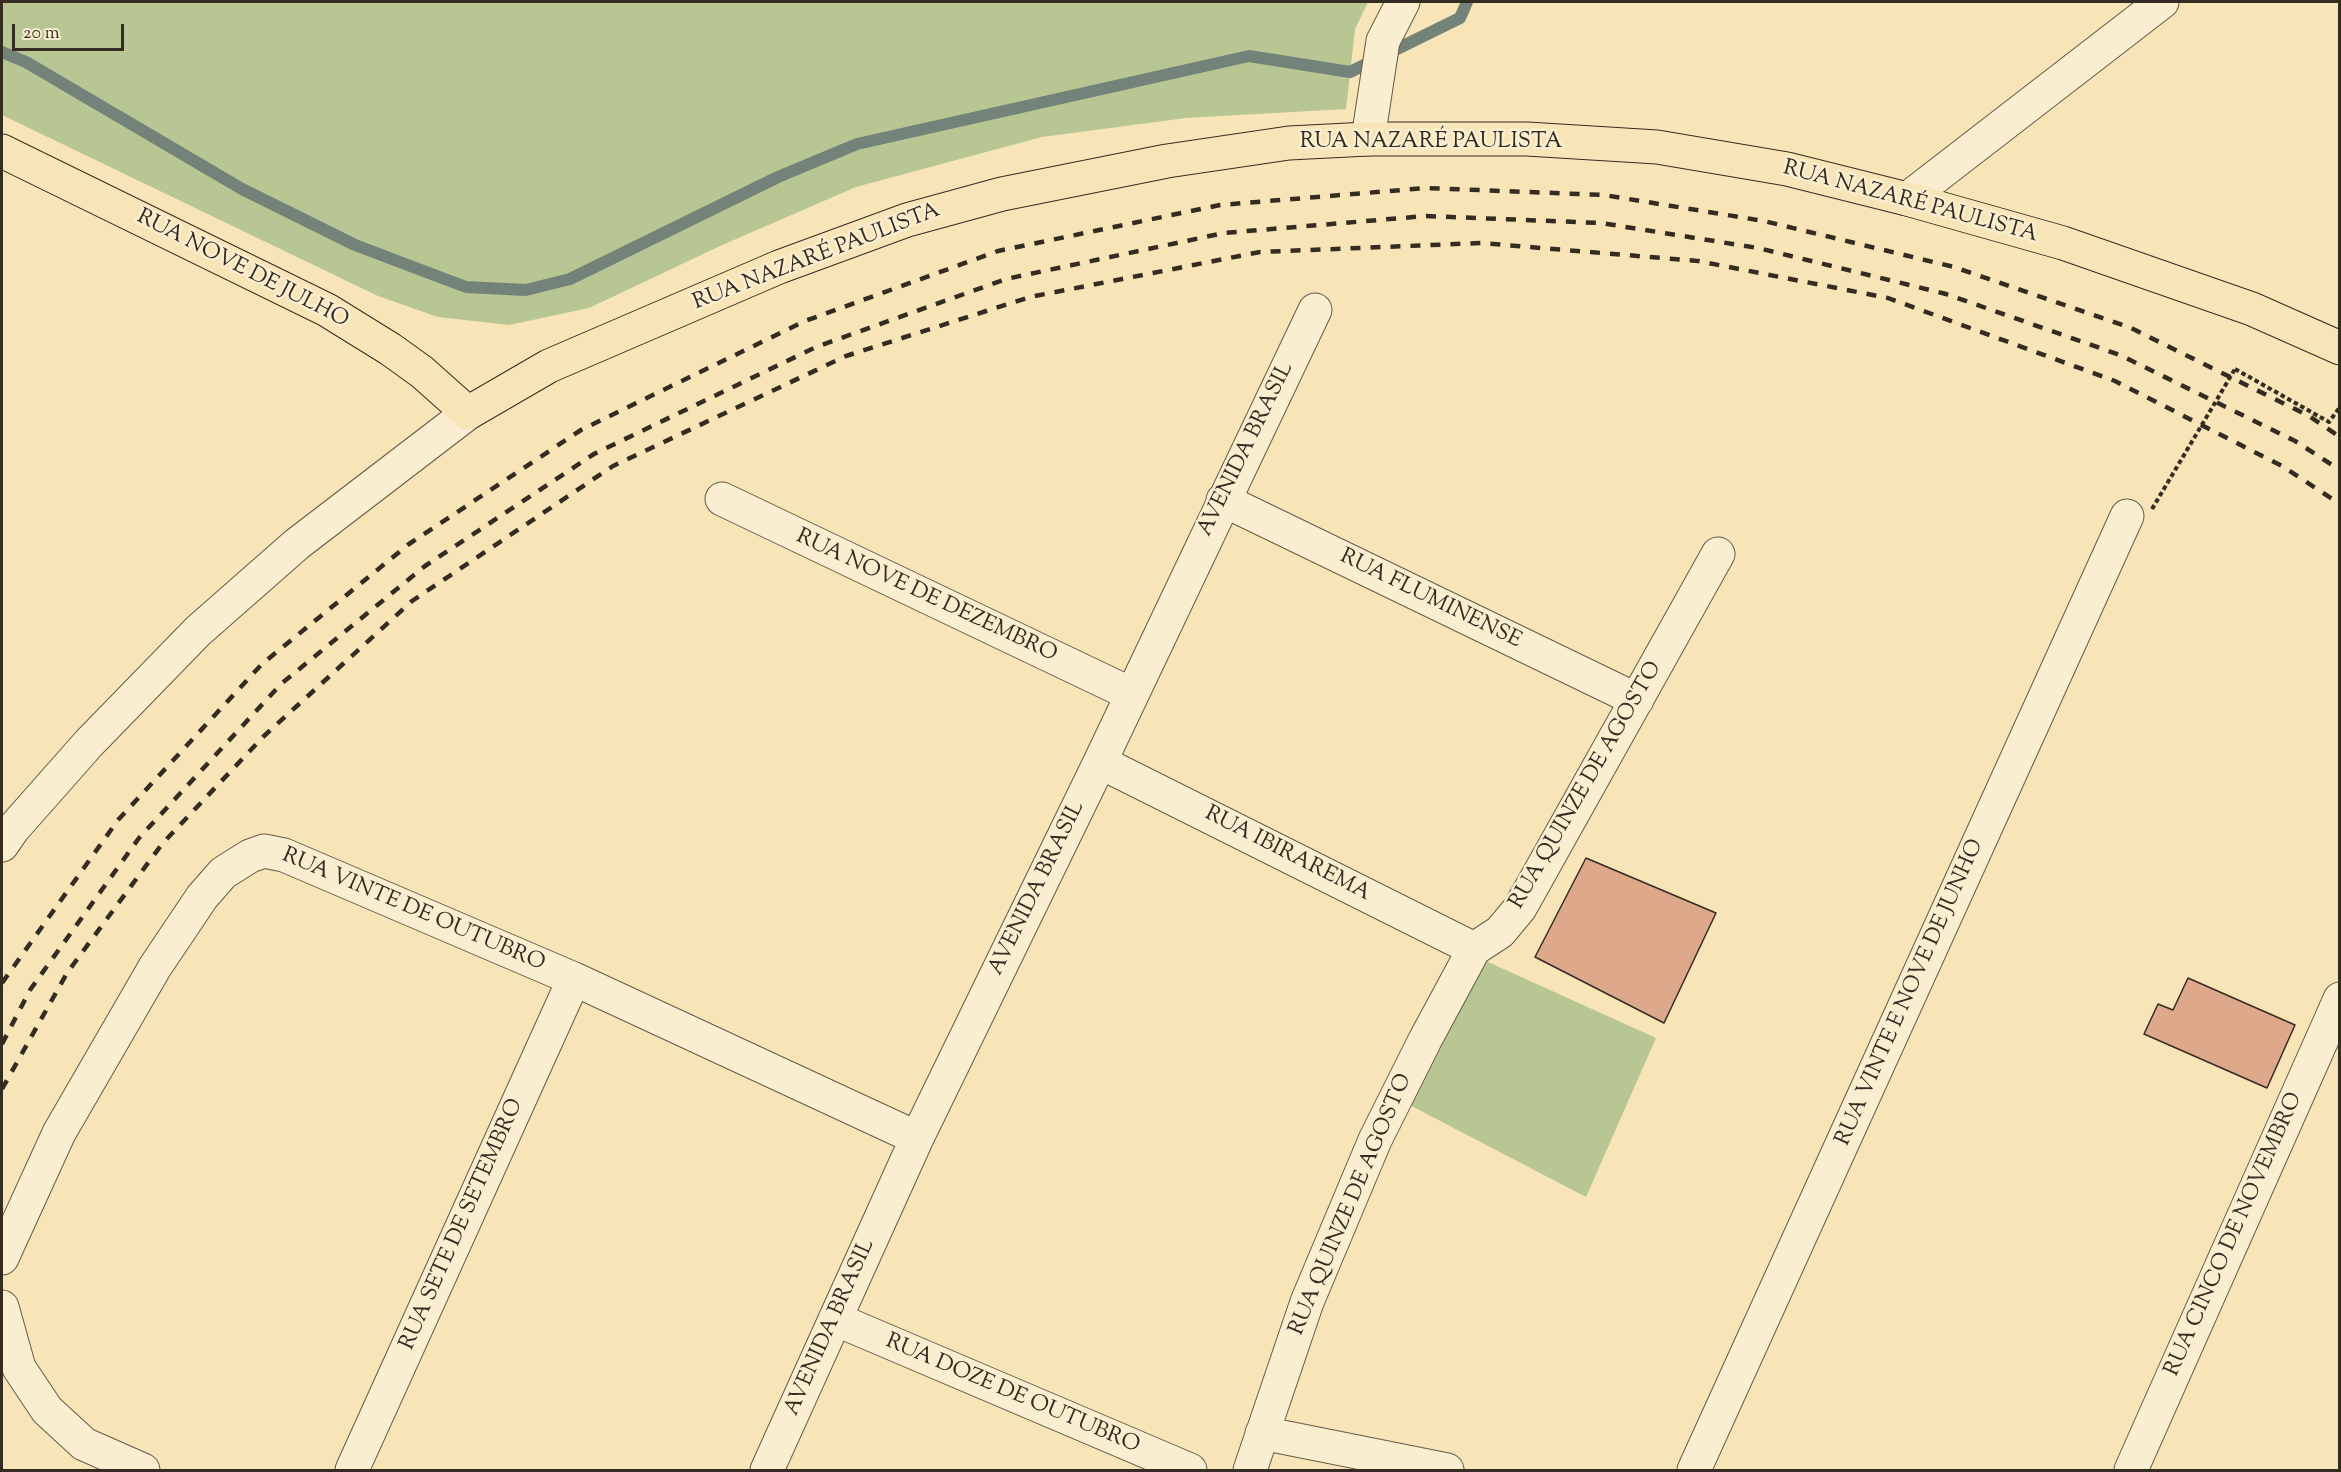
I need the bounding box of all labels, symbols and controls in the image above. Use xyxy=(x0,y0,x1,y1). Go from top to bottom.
scale bar xyxy=(15,12,128,50)
text: 20 m xyxy=(23,21,60,47)
street label: RUA NAZARÉ PAULISTA xyxy=(1300,130,1562,156)
street label: RUA NAZARÉ PAULISTA xyxy=(1780,156,2040,250)
street label: RUA NAZARÉ PAULISTA xyxy=(690,199,944,317)
street label: RUA NOVE DE JULHO xyxy=(132,205,352,335)
street label: AVENIDA BRASIL xyxy=(1193,359,1301,541)
street label: RUA NOVE DE DEZEMBRO xyxy=(791,525,1061,669)
street label: RUA FLUMINENSE xyxy=(1335,545,1525,655)
street label: RUA QUINZE DE AGOSTO xyxy=(1505,658,1669,914)
street label: AVENIDA BRASIL xyxy=(984,798,1092,980)
street label: RUA IBIRAREMA xyxy=(1200,802,1374,908)
street label: RUA VINTE E NOVE DE JUNHO xyxy=(1831,836,1991,1150)
street label: RUA VINTE DE OUTUBRO xyxy=(278,844,548,978)
street label: RUA QUINZE DE AGOSTO xyxy=(1285,1070,1419,1340)
street label: RUA CINCO DE NOVEMBRO xyxy=(2160,1089,2310,1381)
street label: RUA SETE DE SETEMBRO xyxy=(396,1095,530,1355)
street label: AVENIDA BRASIL xyxy=(780,1236,882,1420)
street label: RUA DOZE DE OUTUBRO xyxy=(881,1329,1143,1461)

